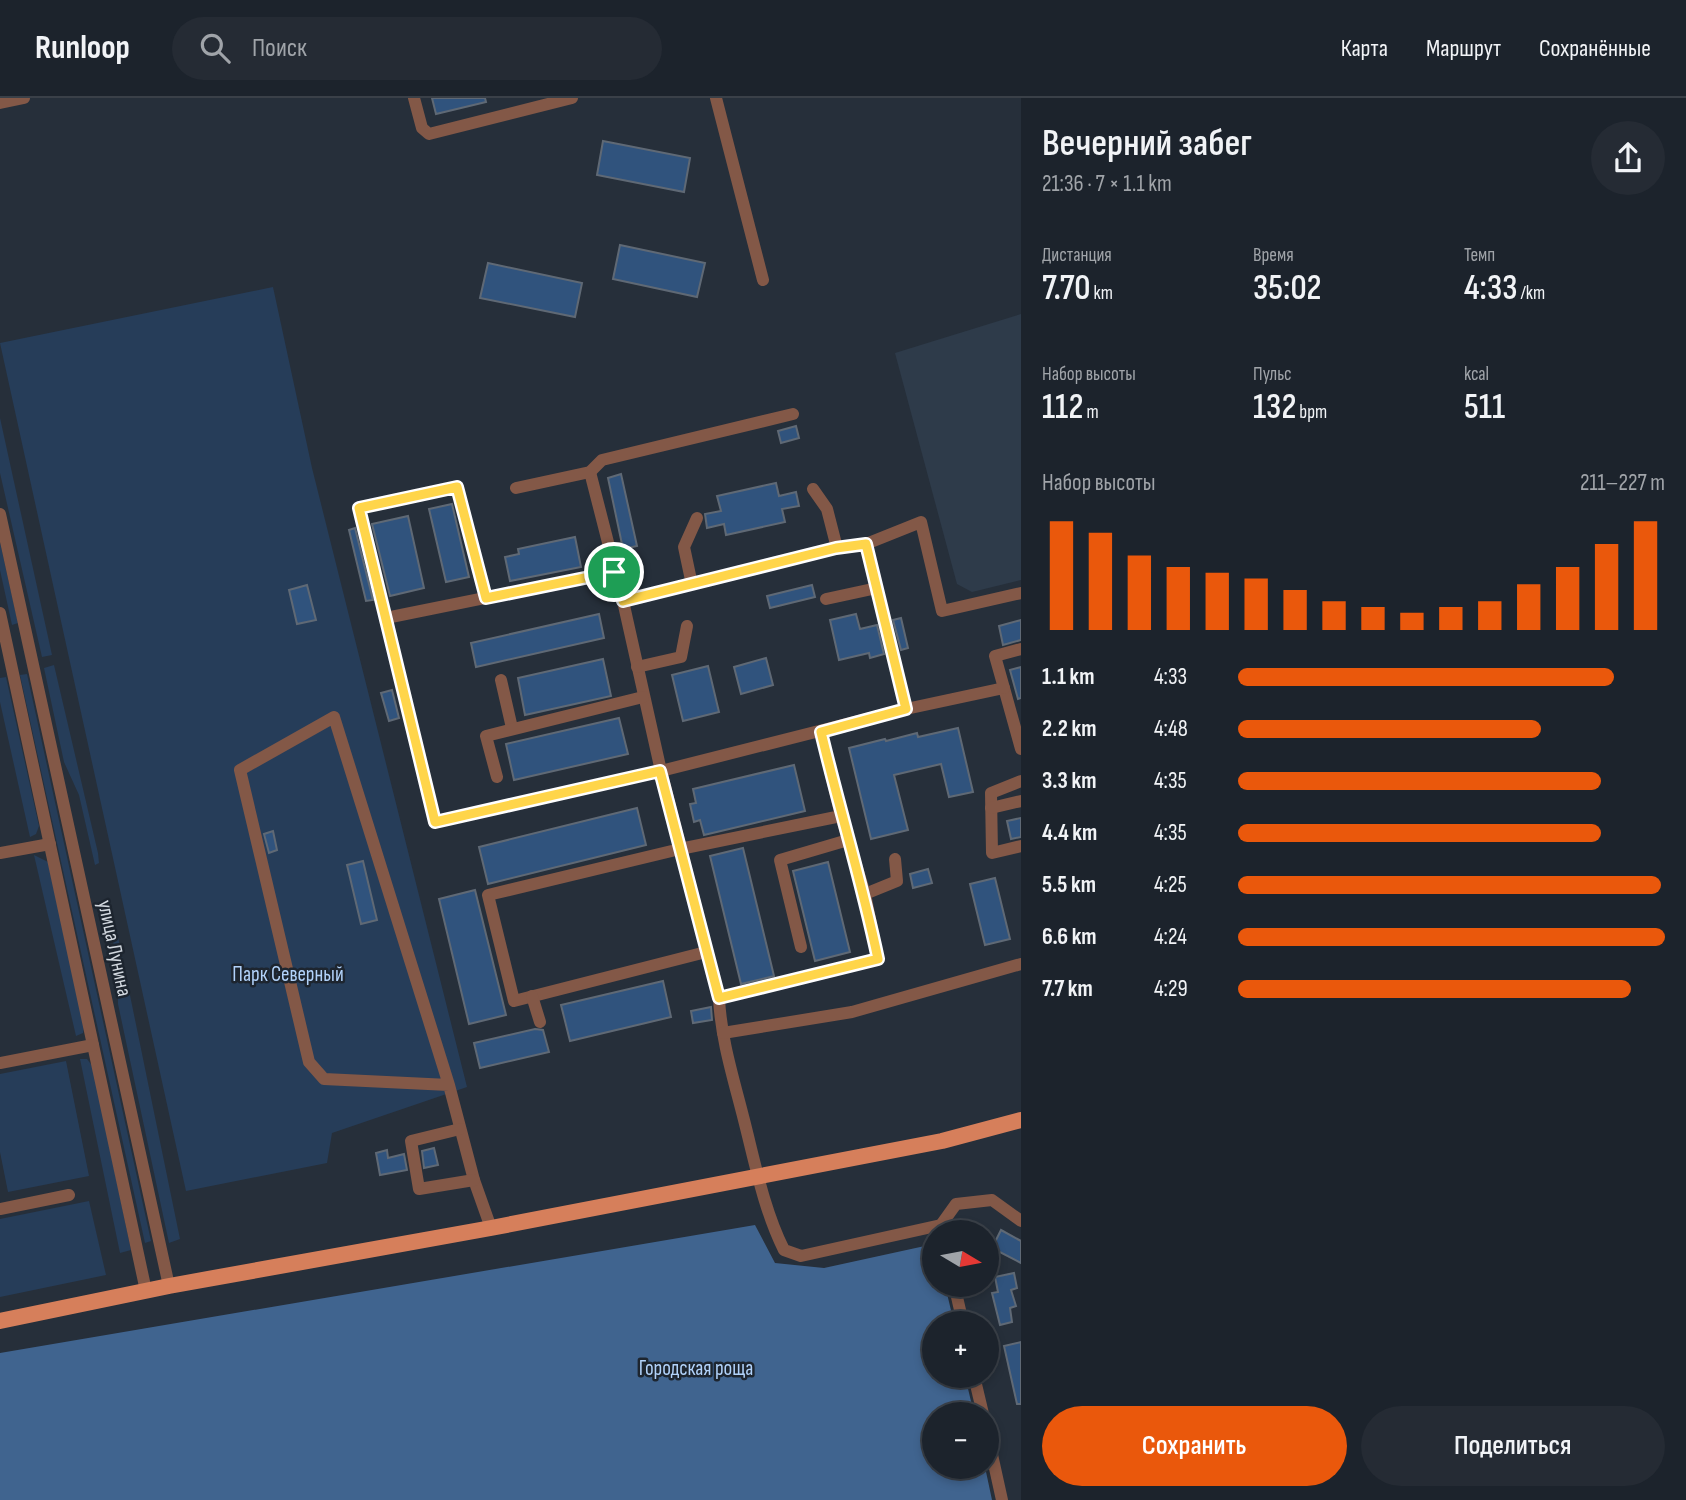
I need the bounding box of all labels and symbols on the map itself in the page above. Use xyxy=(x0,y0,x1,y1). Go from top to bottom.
pin xyxy=(584,542,644,602)
street label: улица Лунина xyxy=(92,898,137,999)
park label: Парк Северный xyxy=(232,962,344,987)
north arrow xyxy=(922,1220,999,1297)
park label: Городская роща xyxy=(639,1356,753,1381)

